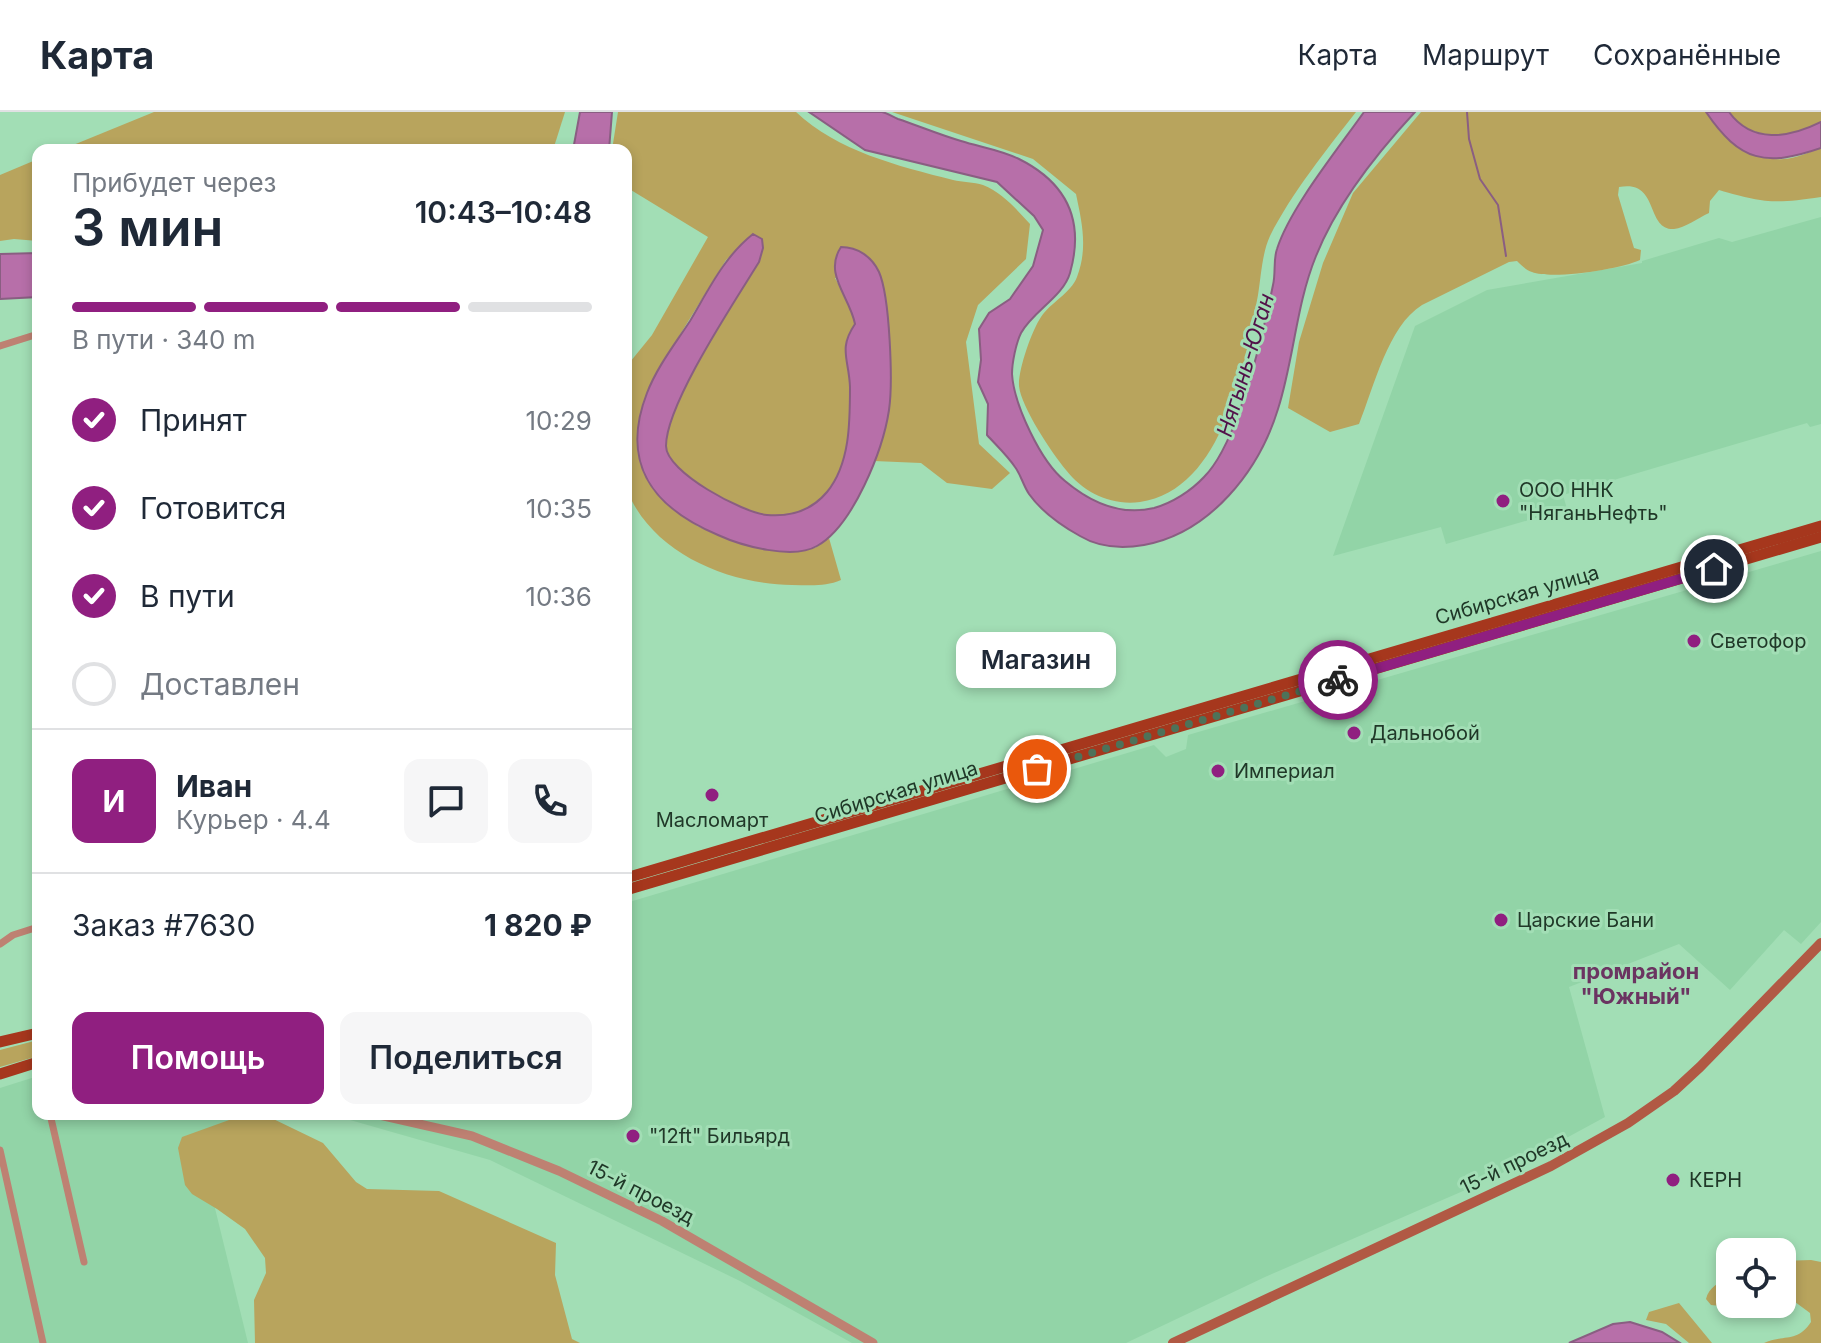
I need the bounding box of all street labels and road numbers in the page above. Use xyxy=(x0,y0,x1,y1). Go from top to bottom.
street label: Сибирская улица xyxy=(1432,560,1602,630)
street label: Сибирская улица xyxy=(811,756,981,828)
street label: 15-й проезд xyxy=(1456,1127,1572,1199)
street label: 15-й проезд xyxy=(583,1155,699,1229)

